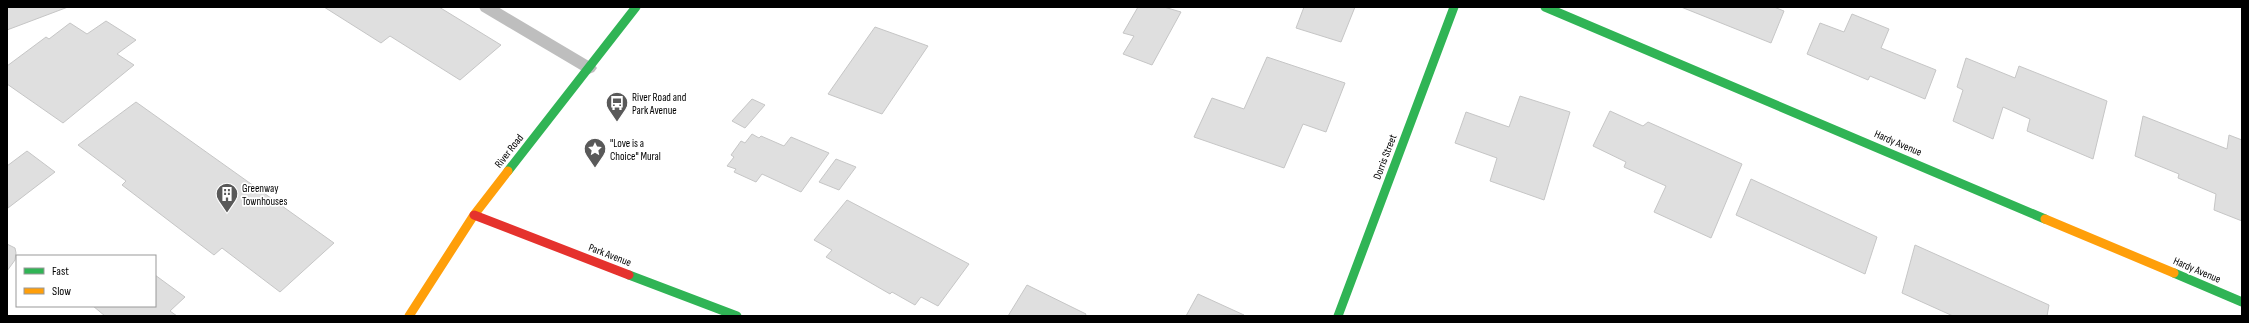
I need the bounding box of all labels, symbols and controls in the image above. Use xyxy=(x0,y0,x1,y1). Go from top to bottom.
bus stop icon: River Road and Park Avenue xyxy=(604,90,630,123)
place label: River Road and Park Avenue xyxy=(632,91,687,117)
street label: Hardy Avenue xyxy=(1872,127,1924,159)
street label: River Road xyxy=(492,131,526,170)
street label: Dorris Street xyxy=(1370,132,1400,181)
place icon: "Love is a Choice" Mural xyxy=(582,136,608,169)
place label: "Love is a Choice" Mural xyxy=(610,137,661,163)
building icon: Greenway Townhouses xyxy=(214,181,240,214)
place label: Greenway Townhouses xyxy=(242,182,287,208)
street label: Park Avenue xyxy=(587,241,633,269)
street label: Hardy Avenue xyxy=(2171,254,2223,286)
legend xyxy=(16,255,156,307)
text: Fast xyxy=(52,264,69,279)
text: Slow xyxy=(52,284,71,299)

